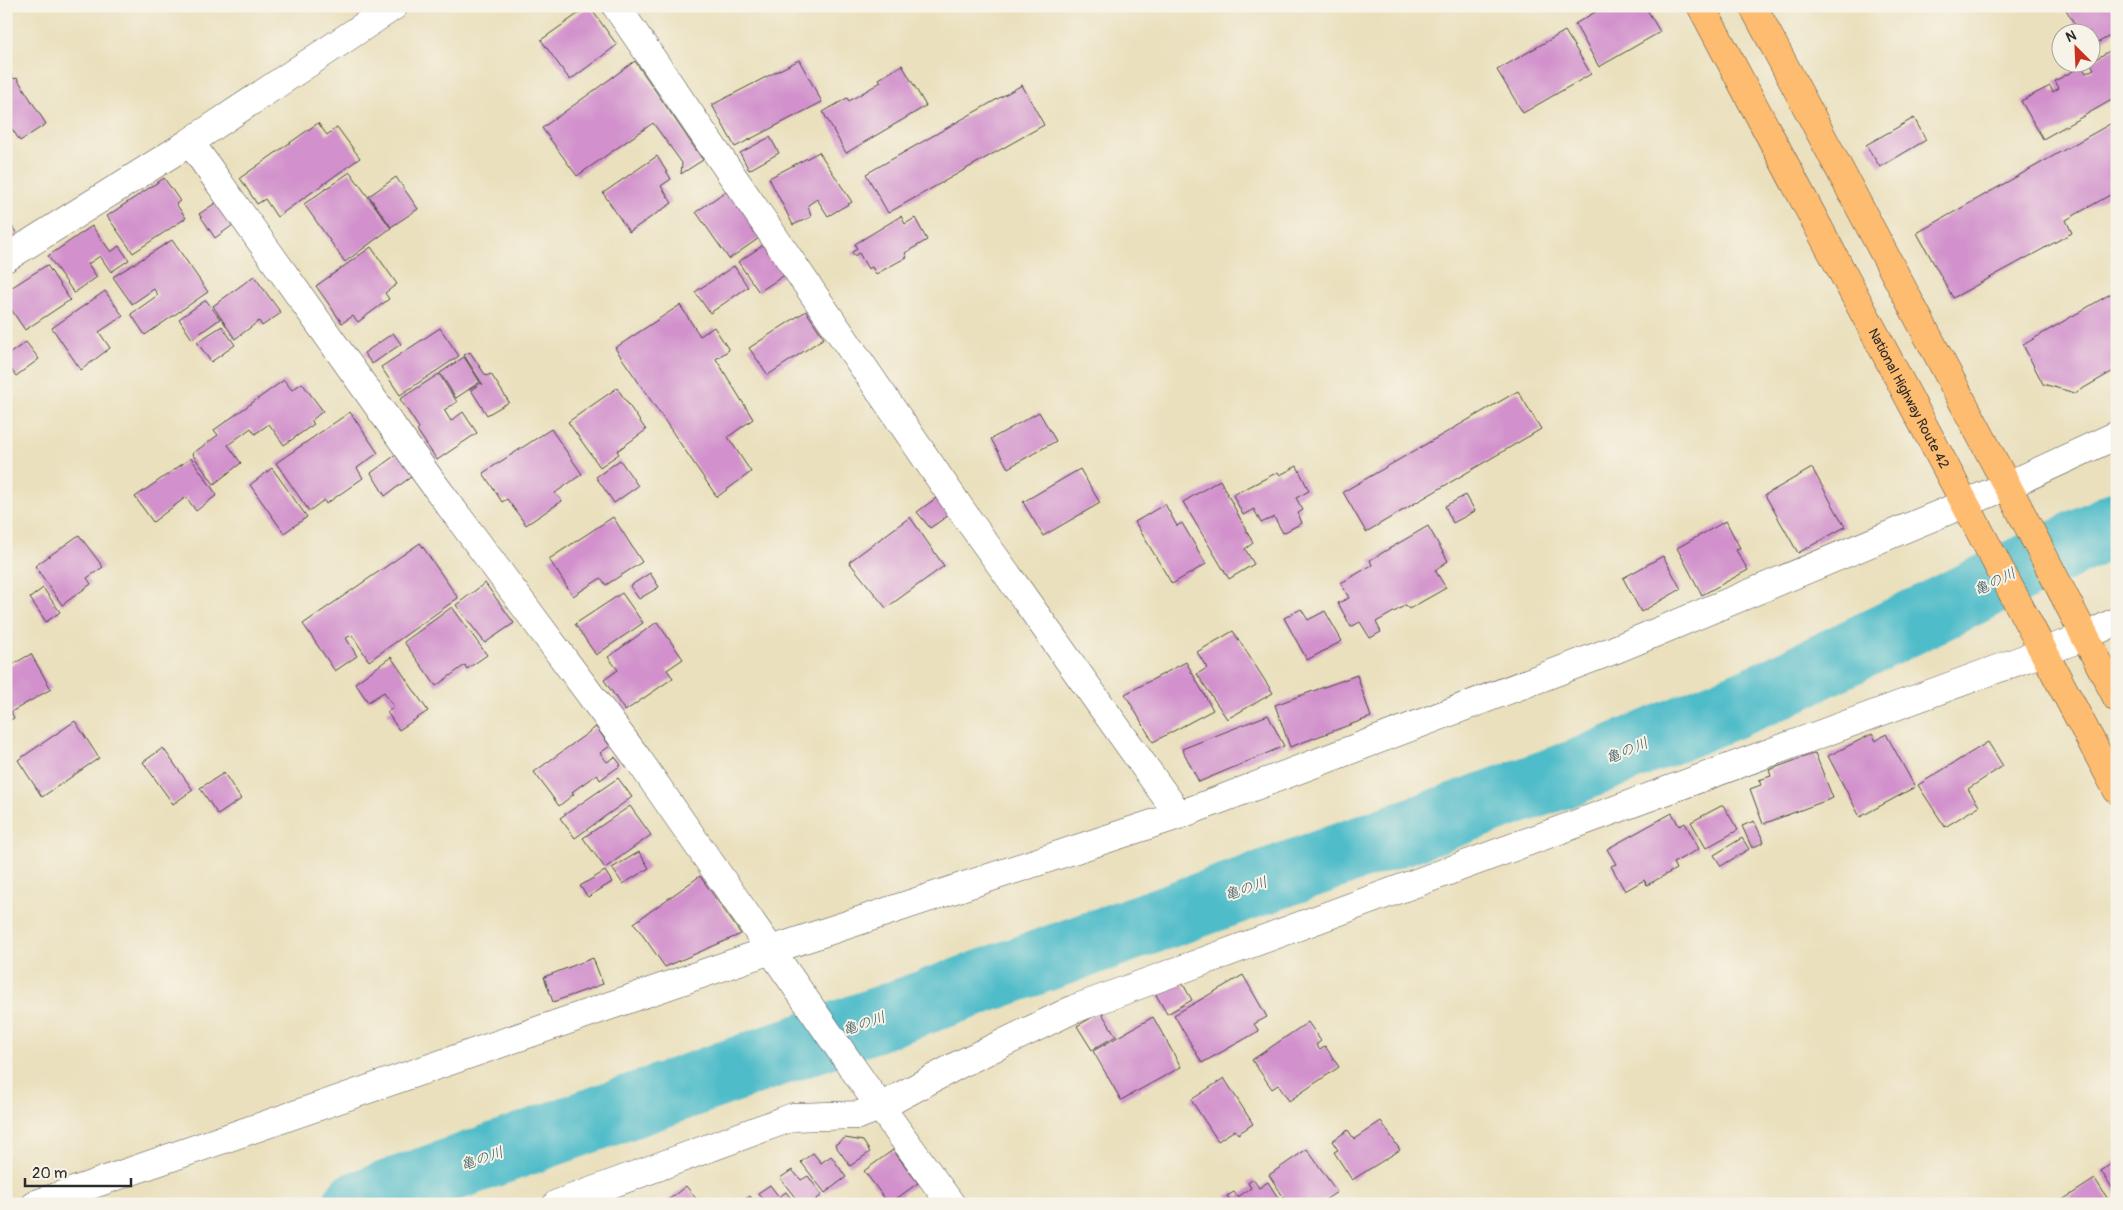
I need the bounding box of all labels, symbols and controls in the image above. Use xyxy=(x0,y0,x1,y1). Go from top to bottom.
north arrow xyxy=(2050,22,2100,72)
text: N xyxy=(2063,27,2079,46)
street label: National Highway Route 42 xyxy=(1865,325,1953,471)
water label: 亀の川 xyxy=(1971,564,2019,600)
water label: 亀の川 xyxy=(1603,733,1651,769)
water label: 亀の川 xyxy=(1222,873,1270,905)
water label: 亀の川 xyxy=(840,1008,888,1040)
water label: 亀の川 xyxy=(458,1143,506,1175)
scale bar xyxy=(25,1155,131,1187)
text: 20 m xyxy=(32,1164,67,1183)

